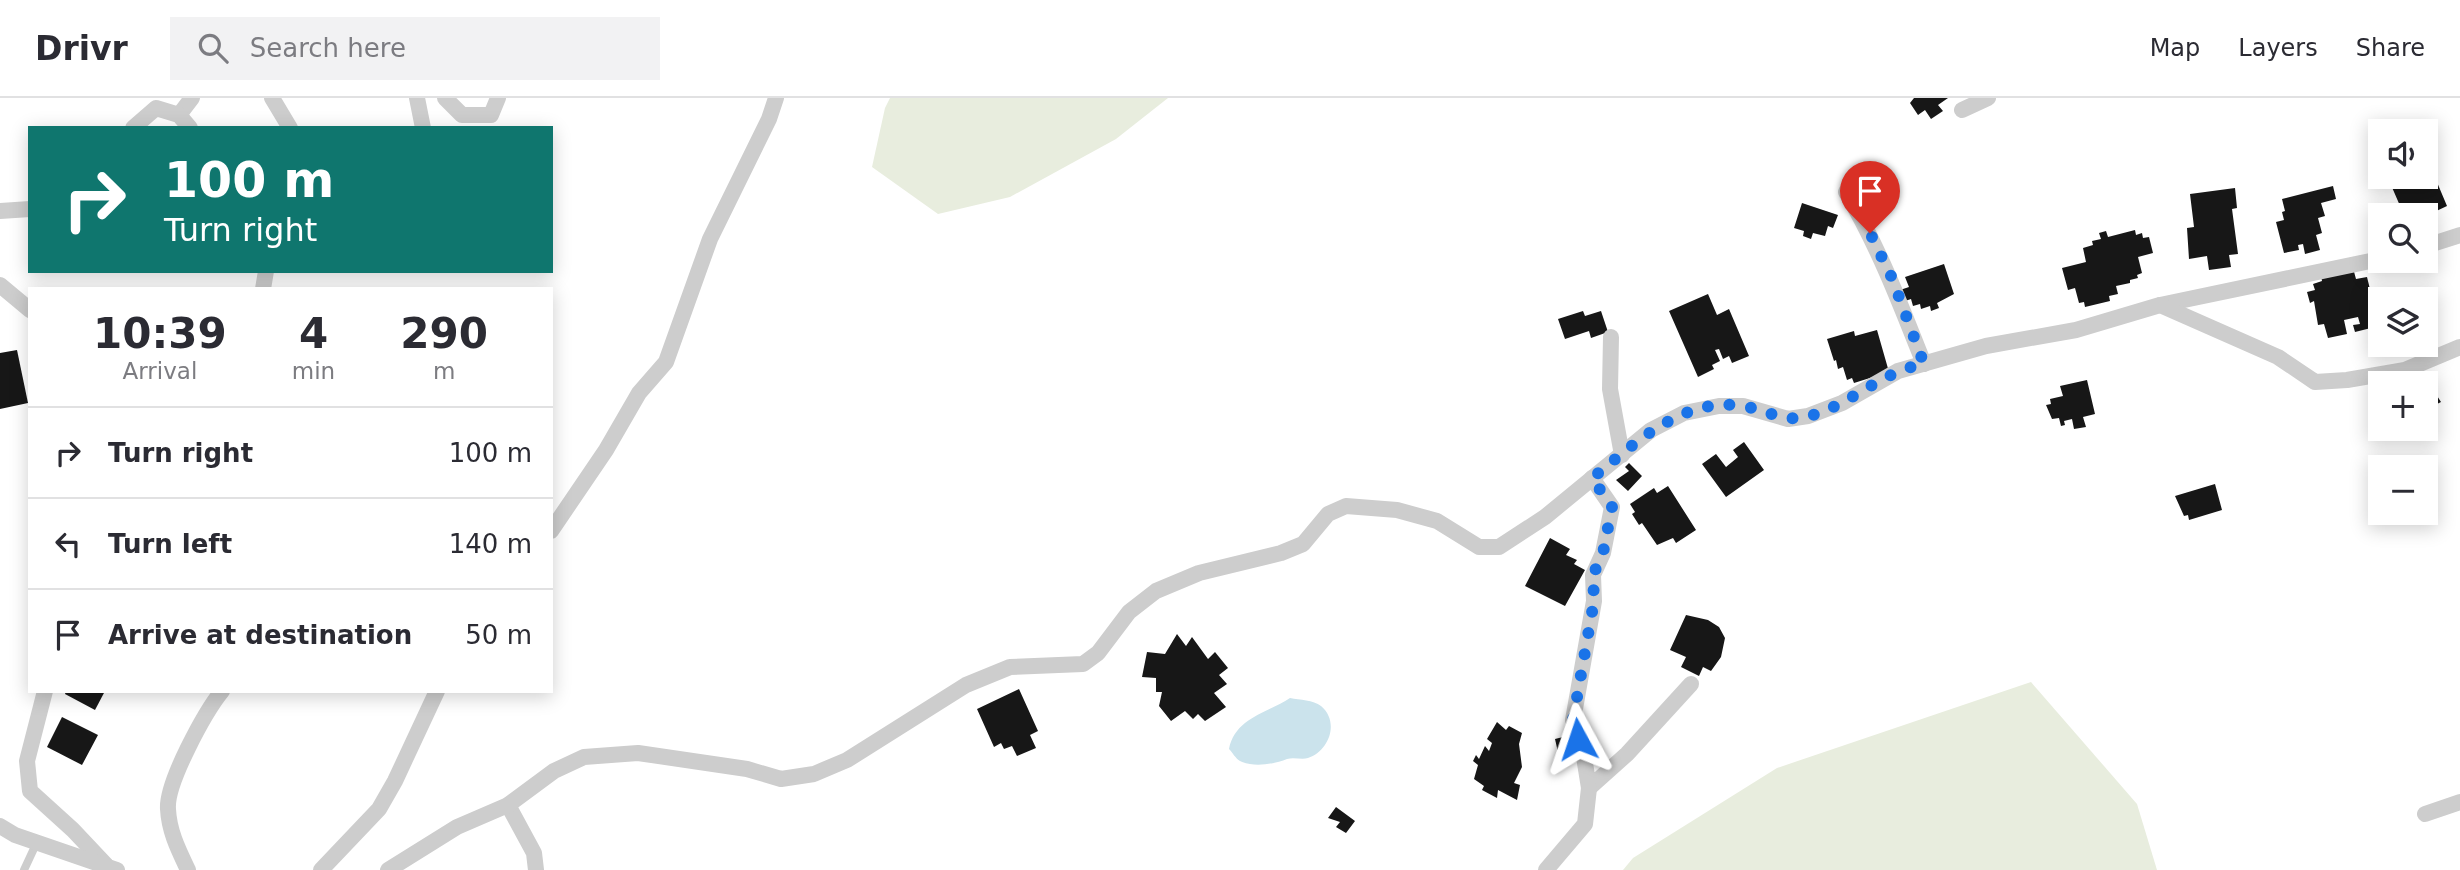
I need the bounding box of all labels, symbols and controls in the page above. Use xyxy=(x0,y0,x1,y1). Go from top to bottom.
search box xyxy=(170,17,660,80)
text: Drivr xyxy=(35,29,128,68)
icon: search xyxy=(194,29,232,67)
text: Search here xyxy=(250,33,406,63)
text: Map xyxy=(2150,34,2200,62)
text: Layers xyxy=(2238,34,2318,62)
text: Share xyxy=(2356,34,2425,62)
map controls xyxy=(2368,119,2438,525)
button: sound xyxy=(2368,119,2438,189)
text: 100 m xyxy=(164,152,334,209)
icon: right xyxy=(49,154,140,245)
pin xyxy=(1840,161,1900,233)
icon: arrive xyxy=(1851,172,1889,210)
button: search xyxy=(2368,203,2438,273)
text: Turn right xyxy=(164,211,317,249)
button: layers xyxy=(2368,287,2438,357)
text: 10:39 xyxy=(93,309,227,358)
text: 4 xyxy=(299,309,328,358)
text: 290 xyxy=(400,309,488,358)
text: Arrival xyxy=(123,358,197,384)
text: min xyxy=(292,358,335,384)
text: m xyxy=(433,358,455,384)
button: + xyxy=(2368,371,2438,441)
icon: right xyxy=(49,434,87,472)
text: Turn right xyxy=(108,438,253,468)
text: 100 m xyxy=(449,438,532,468)
button: − xyxy=(2368,455,2438,525)
icon: left xyxy=(49,525,87,563)
text: Turn left xyxy=(108,529,232,559)
text: 140 m xyxy=(449,529,532,559)
icon: arrive xyxy=(49,616,87,654)
text: Arrive at destination xyxy=(108,620,412,650)
text: 50 m xyxy=(465,620,532,650)
position arrow xyxy=(1541,702,1615,776)

